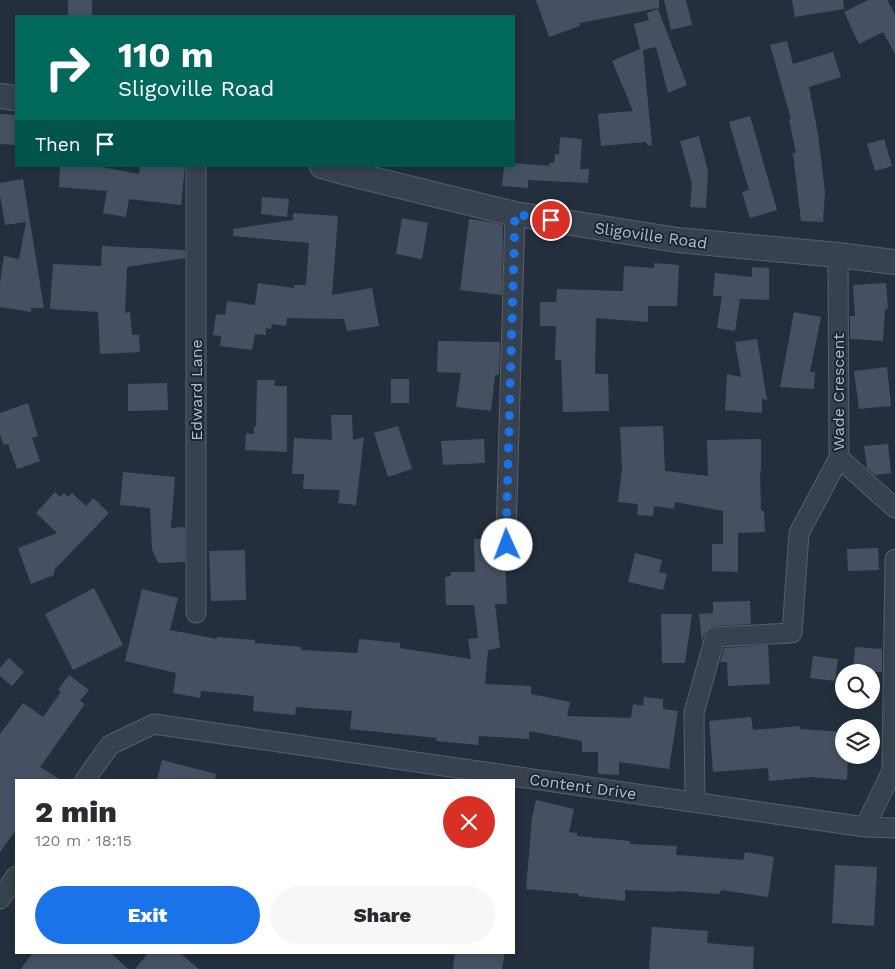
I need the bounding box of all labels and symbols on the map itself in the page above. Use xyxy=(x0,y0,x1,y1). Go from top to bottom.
pin xyxy=(530,199,572,241)
street label: Sligoville Road xyxy=(593,218,709,253)
street label: Wade Crescent xyxy=(829,333,848,451)
street label: Edward Lane xyxy=(187,339,206,441)
position arrow xyxy=(480,518,532,570)
street label: Content Drive xyxy=(528,770,638,803)

